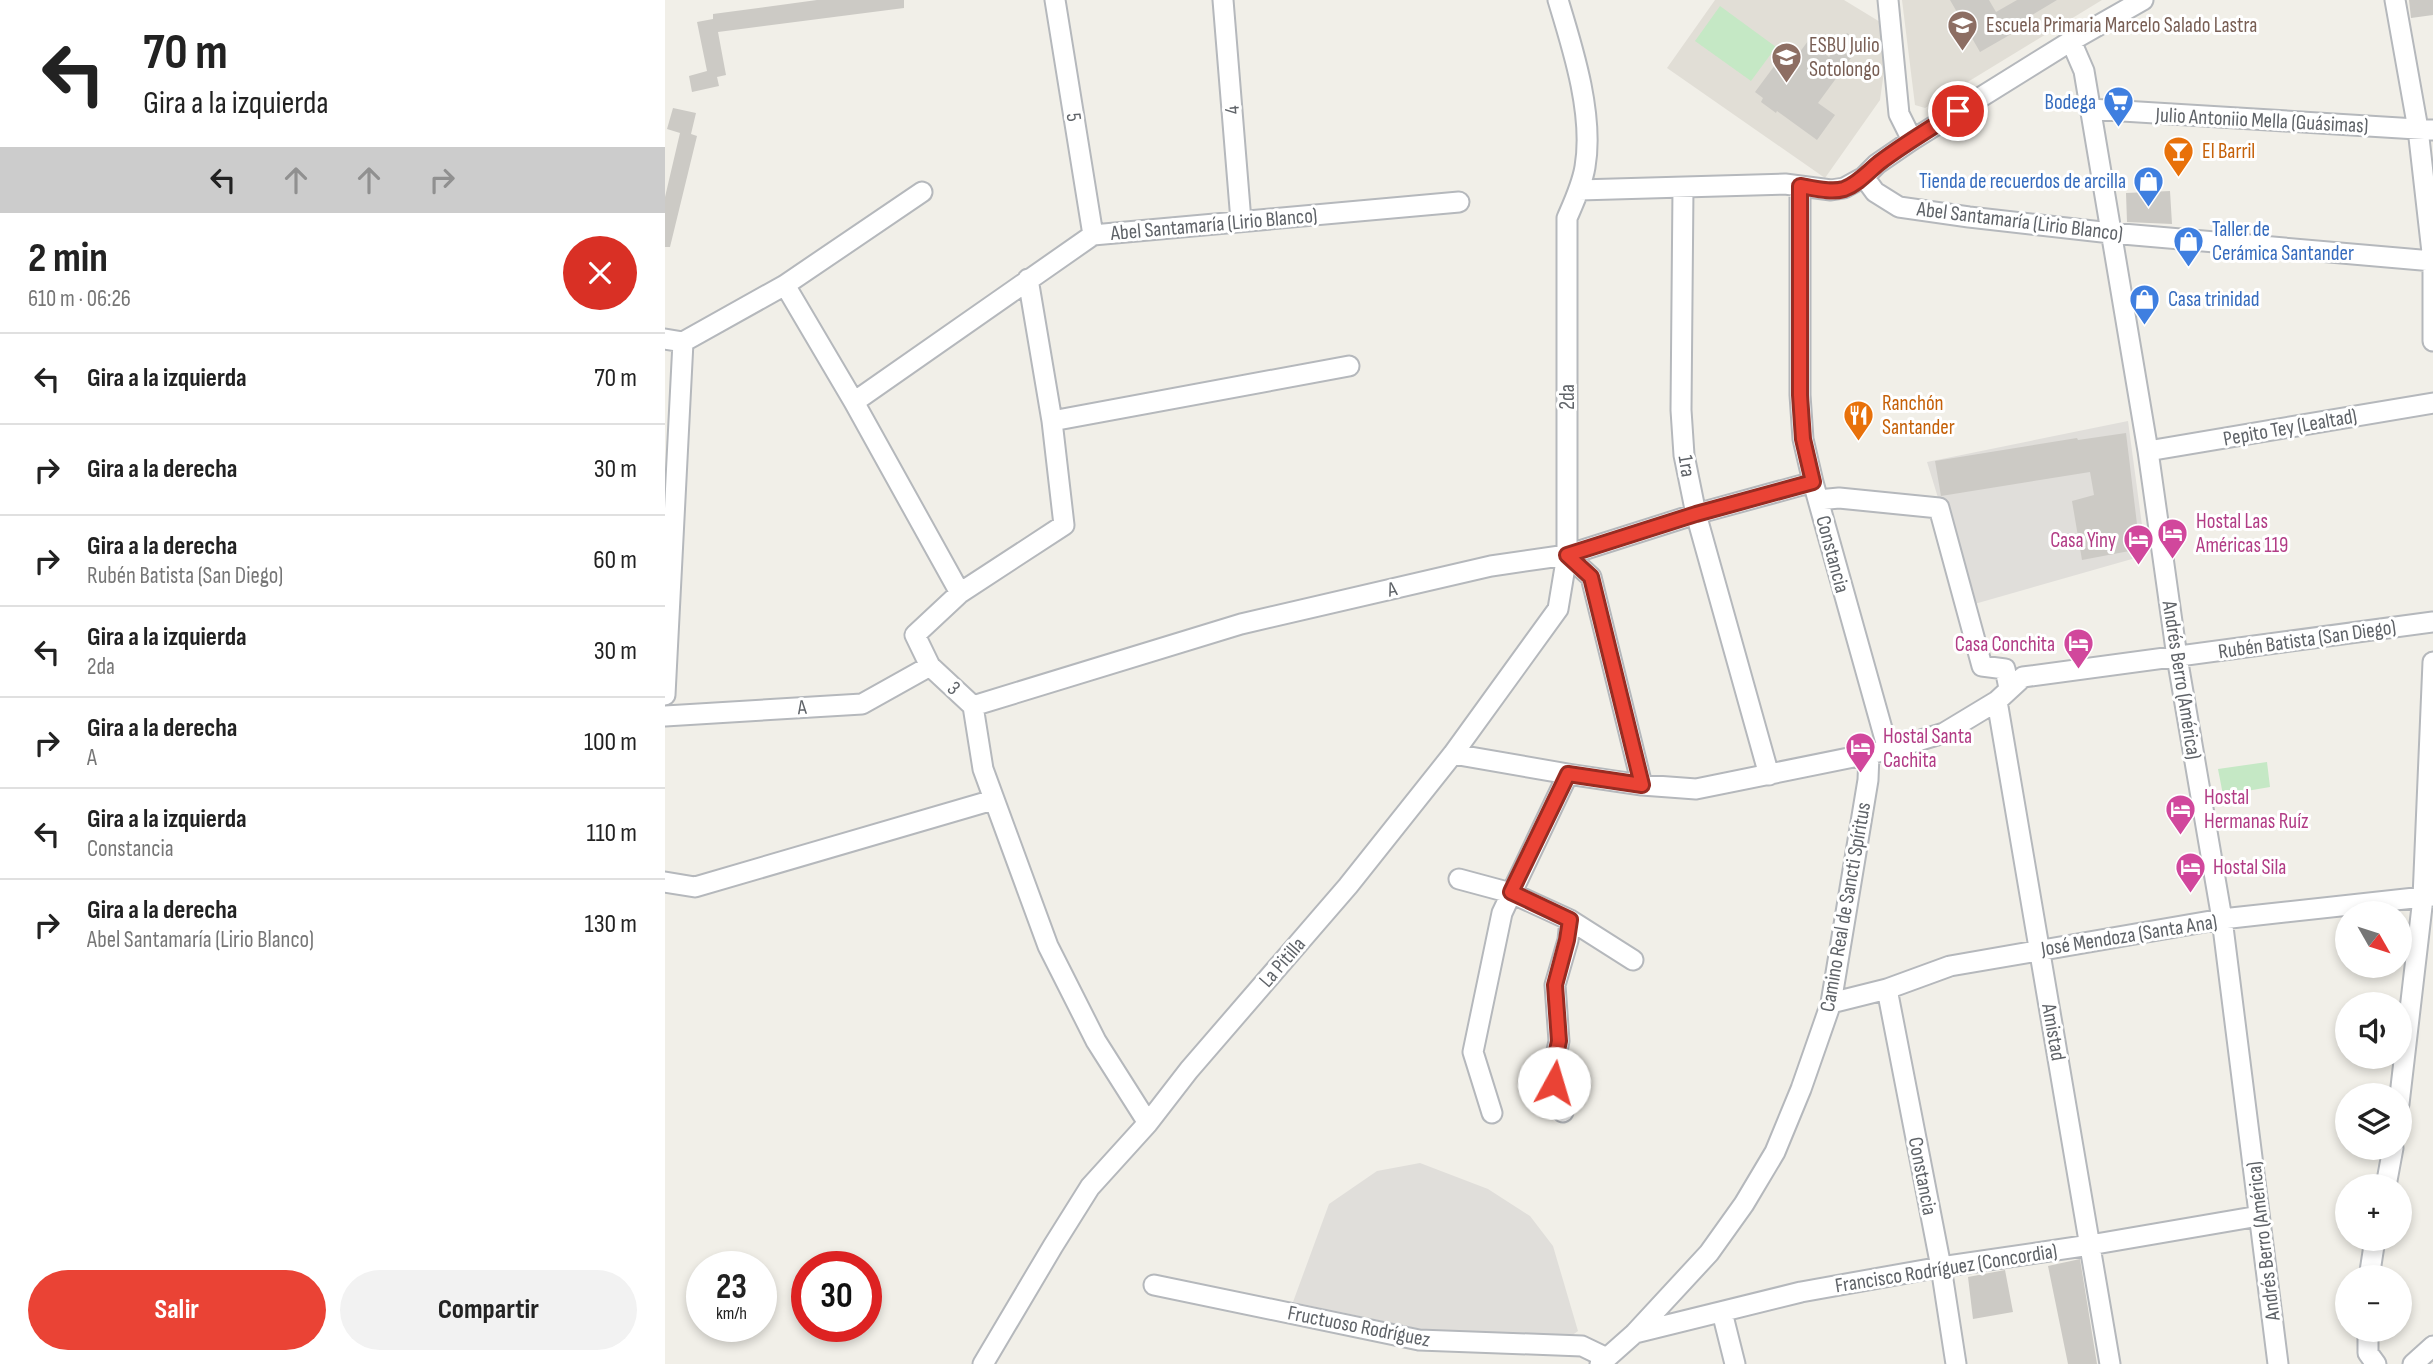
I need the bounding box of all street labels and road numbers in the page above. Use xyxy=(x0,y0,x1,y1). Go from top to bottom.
street label: Julio Antoniio Mella (Guásimas) xyxy=(2154,102,2369,139)
street label: 4 xyxy=(1220,104,1245,115)
street label: 5 xyxy=(1061,111,1087,123)
street label: Abel Santamaría (Lirio Blanco) xyxy=(1915,196,2124,247)
street label: Abel Santamaría (Lirio Blanco) xyxy=(1109,203,1318,246)
street label: 2da xyxy=(1555,384,1580,410)
street label: Pepito Tey (Lealtad) xyxy=(2221,403,2359,452)
street label: 1ra xyxy=(1672,453,1701,479)
street label: Constancia xyxy=(1810,513,1855,596)
street label: A xyxy=(1384,576,1400,603)
street label: Andrés Berro (América) xyxy=(2156,598,2206,761)
street label: Rubén Batista (San Diego) xyxy=(2217,615,2398,664)
street label: 3 xyxy=(942,676,965,701)
street label: A xyxy=(796,695,808,720)
street label: Camino Real de Sancti Spíritus xyxy=(1815,800,1876,1014)
street label: José Mendoza (Santa Ana) xyxy=(2038,909,2219,962)
street label: La Pitilla xyxy=(1254,932,1311,992)
street label: Amistad xyxy=(2036,1001,2071,1063)
street label: Constancia xyxy=(1903,1135,1942,1217)
street label: Andrés Berro (América) xyxy=(2241,1160,2286,1323)
street label: Francisco Rodríguez (Concordia) xyxy=(1833,1239,2059,1298)
street label: Fructuoso Rodríguez xyxy=(1286,1300,1433,1353)

